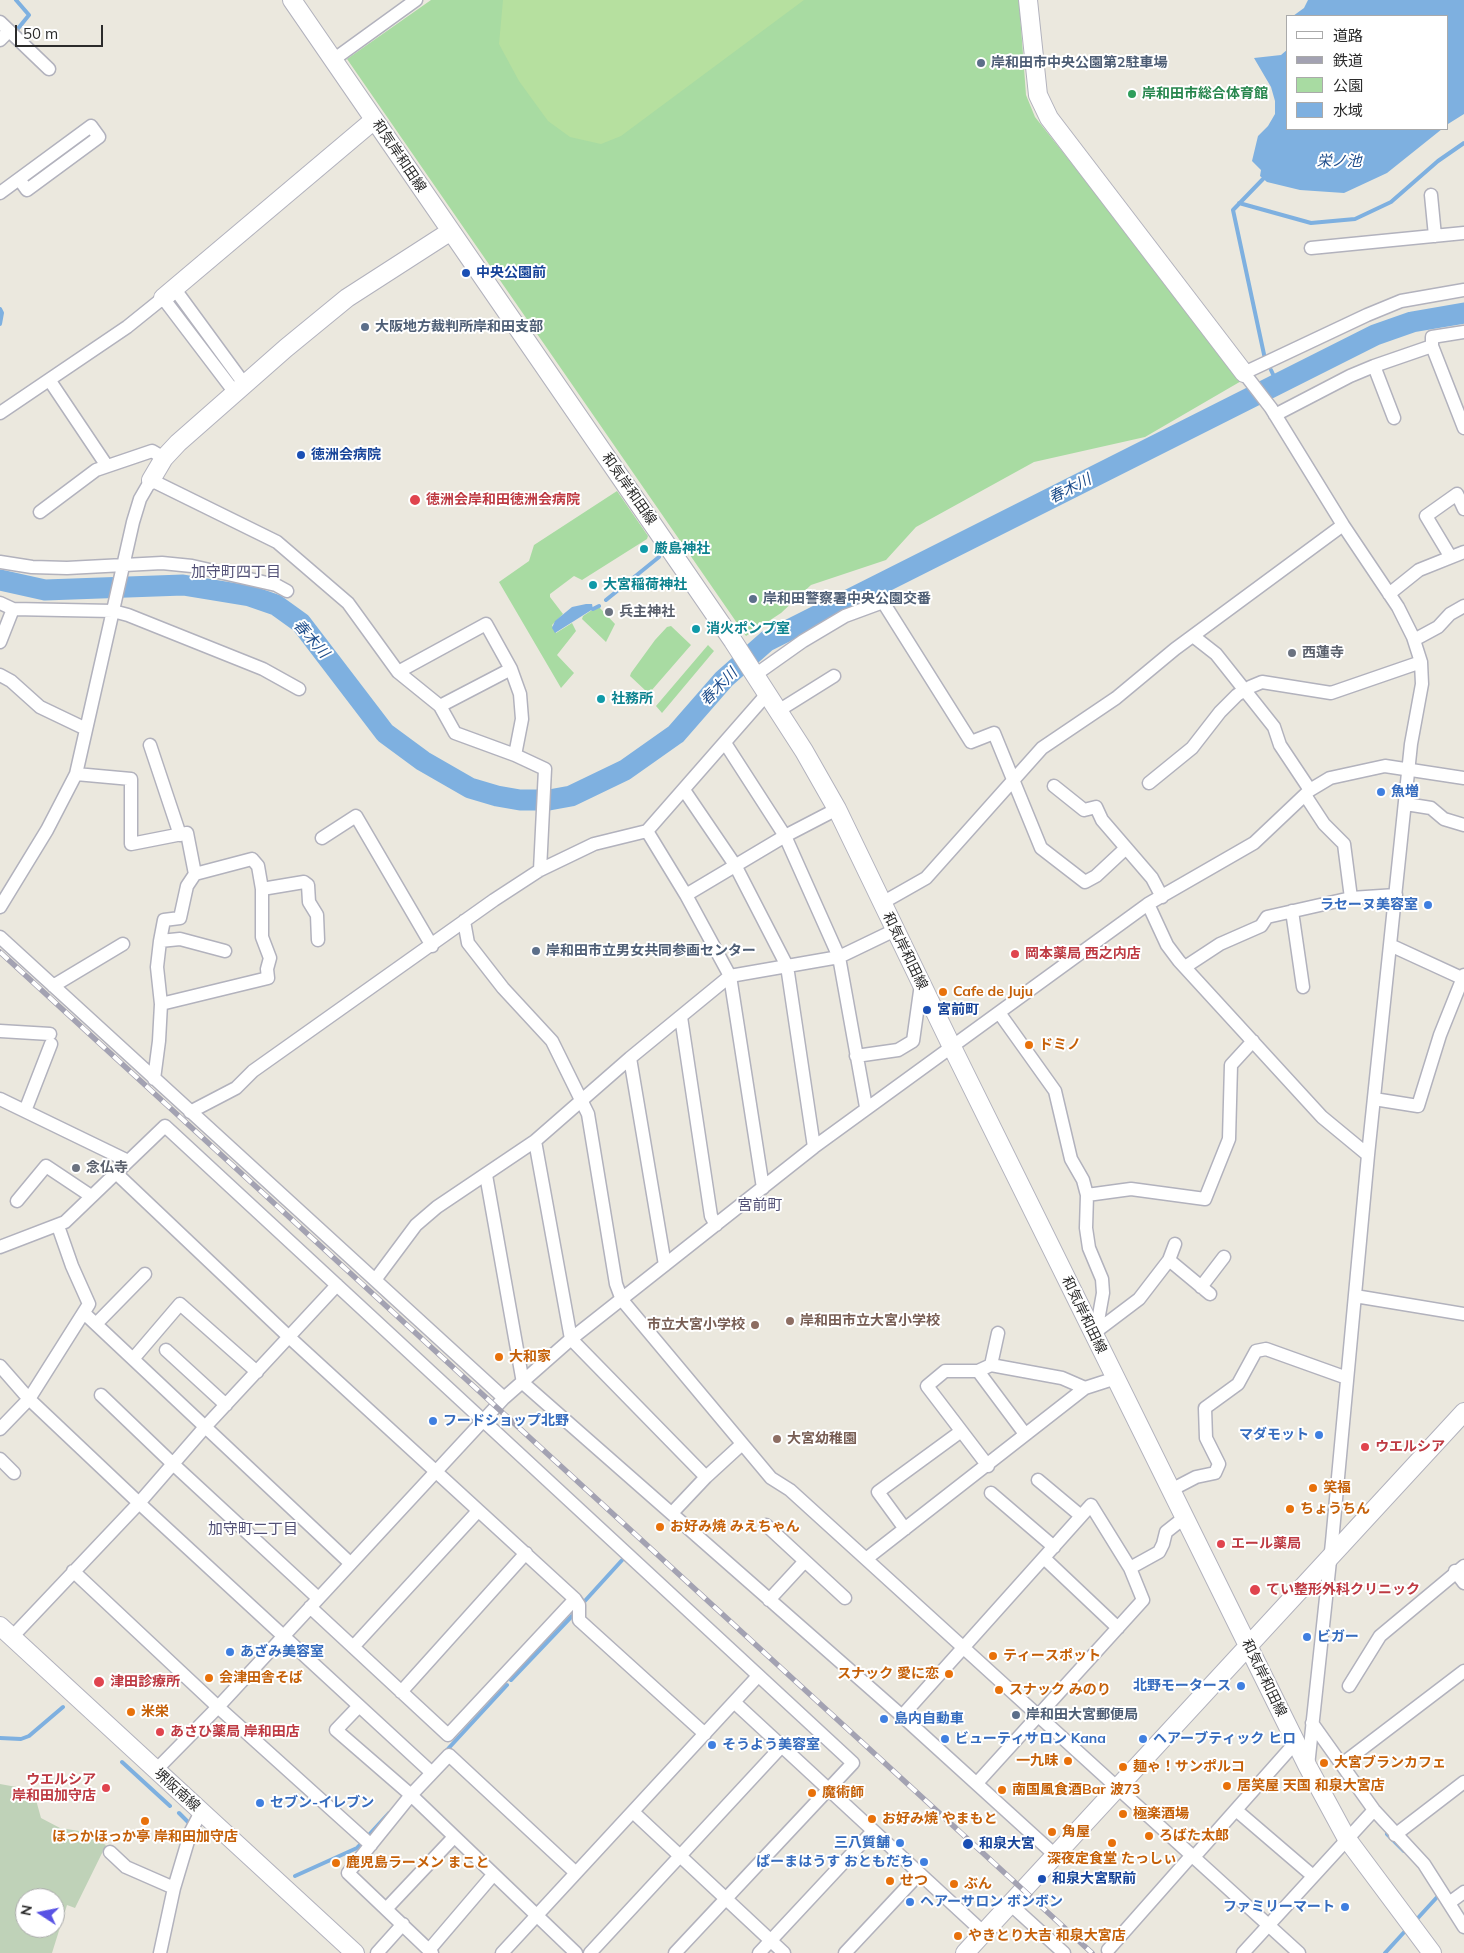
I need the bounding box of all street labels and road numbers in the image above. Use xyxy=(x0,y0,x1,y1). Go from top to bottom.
street label: 和気岸和田線 xyxy=(369,116,429,196)
street label: 和気岸和田線 xyxy=(598,450,660,528)
street label: 和気岸和田線 xyxy=(879,910,931,992)
street label: 和気岸和田線 xyxy=(1058,1274,1110,1356)
street label: 和気岸和田線 xyxy=(1238,1637,1290,1719)
street label: 堺阪南線 xyxy=(151,1765,203,1815)

